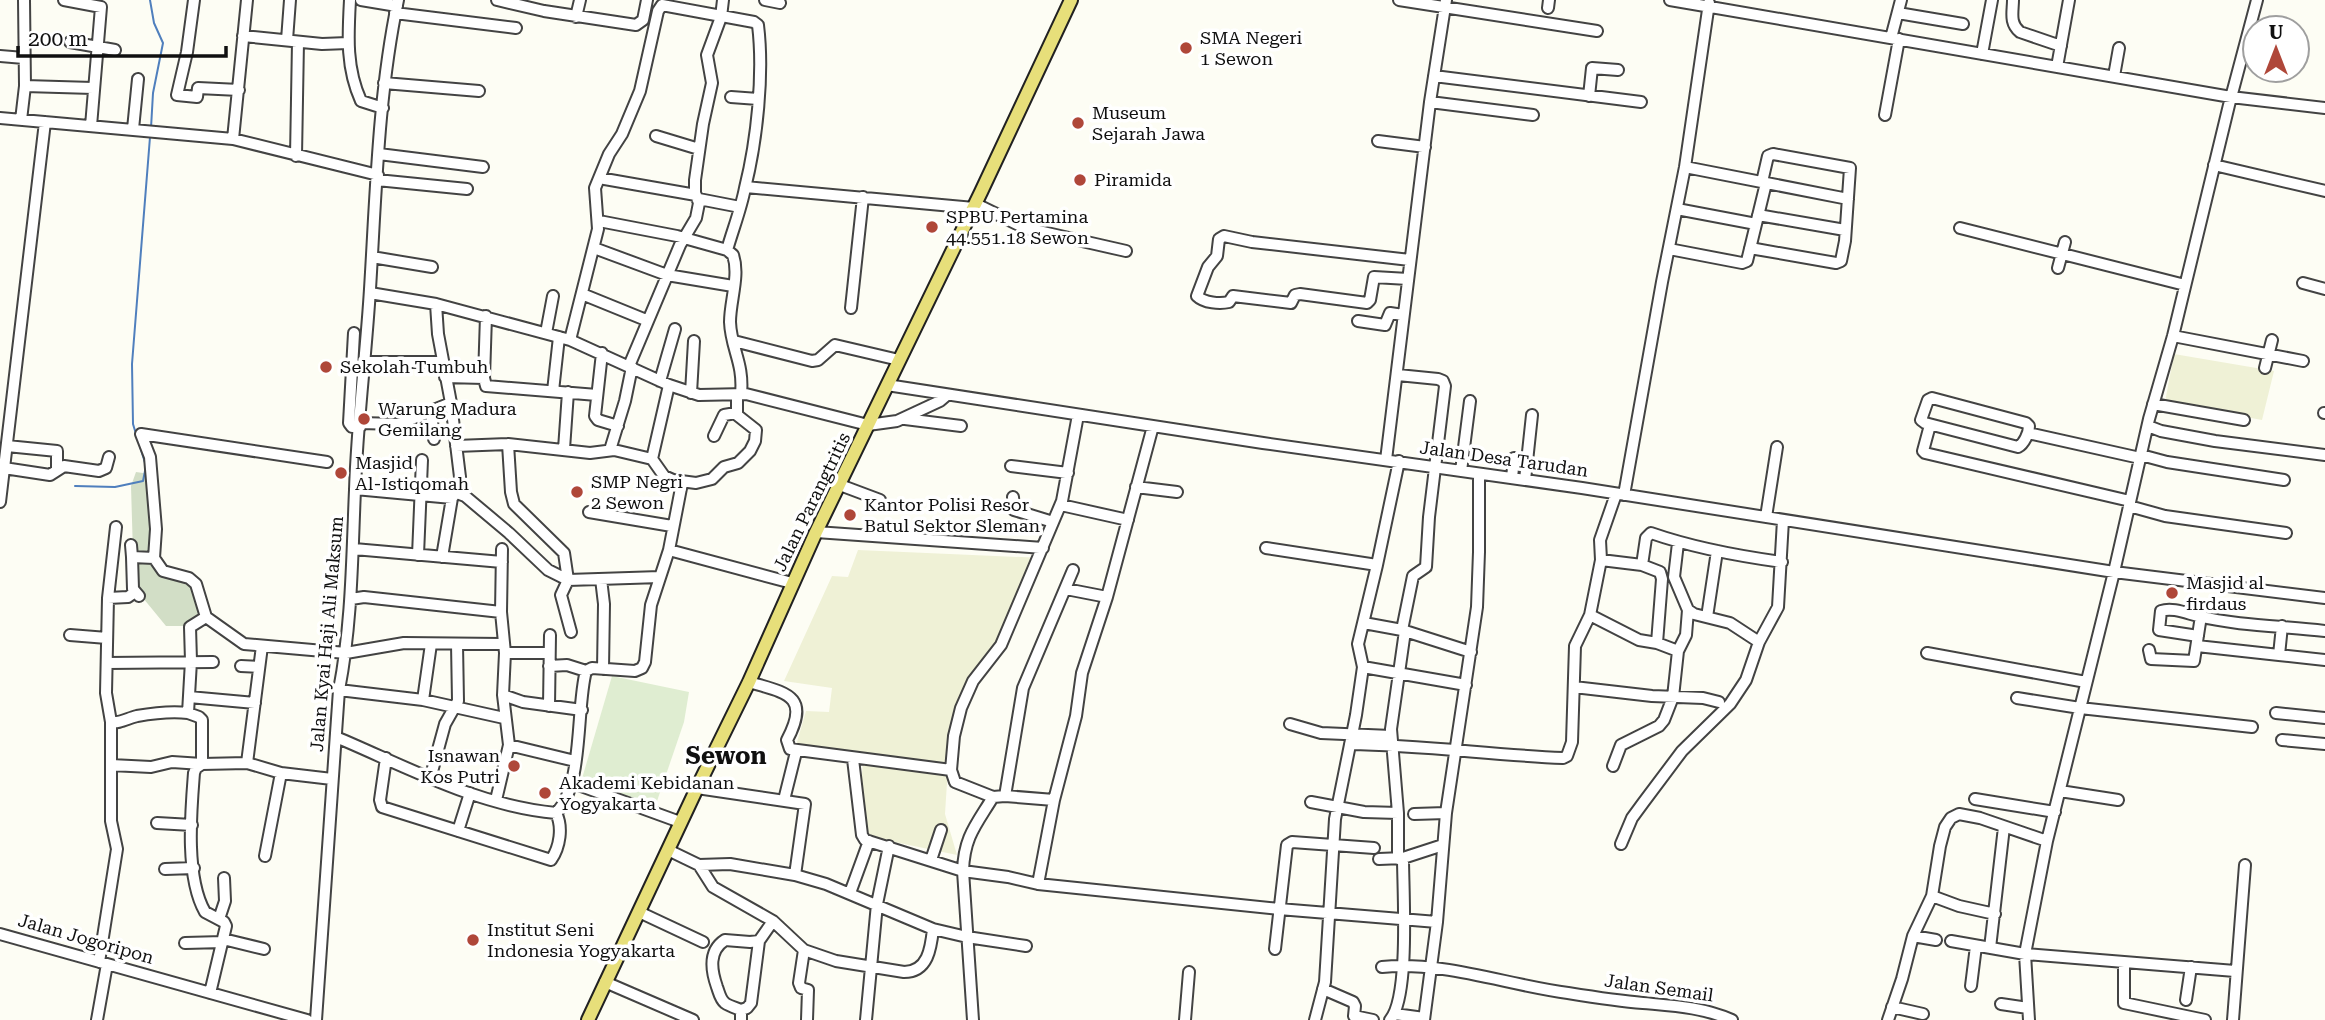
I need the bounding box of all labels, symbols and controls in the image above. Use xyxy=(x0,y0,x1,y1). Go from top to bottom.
scale bar xyxy=(18,14,226,58)
north arrow xyxy=(2241,14,2311,84)
text: U xyxy=(2269,21,2284,44)
text: 200 m xyxy=(28,27,88,51)
place label: SMA Negeri 1 Sewon xyxy=(1200,27,1303,69)
marker: SMA Negeri 1 Sewon xyxy=(1178,40,1194,56)
place label: Museum Sejarah Jawa xyxy=(1092,102,1205,144)
marker: Museum Sejarah Jawa xyxy=(1070,115,1086,131)
place label: Piramida xyxy=(1094,169,1172,190)
marker: Piramida xyxy=(1072,172,1088,188)
place label: SPBU Pertamina 44.551.18 Sewon xyxy=(946,206,1089,248)
marker: SPBU Pertamina 44.551.18 Sewon xyxy=(924,219,940,235)
place label: Sekolah Tumbuh xyxy=(340,356,489,377)
marker: Sekolah Tumbuh xyxy=(318,359,334,375)
place label: Warung Madura Gemilang xyxy=(378,398,517,440)
marker: Warung Madura Gemilang xyxy=(356,411,372,427)
street label: Jalan Parangtritis xyxy=(769,429,854,575)
street label: Jalan Desa Tarudan xyxy=(1419,436,1590,481)
place label: Masjid Al-Istiqomah xyxy=(355,452,469,494)
marker: Masjid Al-Istiqomah xyxy=(333,465,349,481)
place label: SMP Negri 2 Sewon xyxy=(591,471,683,513)
marker: SMP Negri 2 Sewon xyxy=(569,484,585,500)
place label: Kantor Polisi Resor Batul Sektor Sleman xyxy=(864,494,1041,536)
marker: Kantor Polisi Resor Batul Sektor Sleman xyxy=(842,507,858,523)
street label: Jalan Kyai Haji Ali Maksum xyxy=(306,515,347,753)
place label: Masjid al firdaus xyxy=(2186,572,2264,614)
marker: Masjid al firdaus xyxy=(2164,585,2180,601)
district label: Sewon xyxy=(685,742,767,770)
place label: Isnawan Kos Putri xyxy=(420,745,500,787)
marker: Isnawan Kos Putri xyxy=(506,758,522,774)
place label: Akademi Kebidanan Yogyakarta xyxy=(559,772,735,814)
marker: Akademi Kebidanan Yogyakarta xyxy=(537,785,553,801)
street label: Jalan Jogoripon xyxy=(16,909,157,968)
place label: Institut Seni Indonesia Yogyakarta xyxy=(487,919,675,961)
marker: Institut Seni Indonesia Yogyakarta xyxy=(465,932,481,948)
street label: Jalan Semail xyxy=(1603,969,1715,1006)

